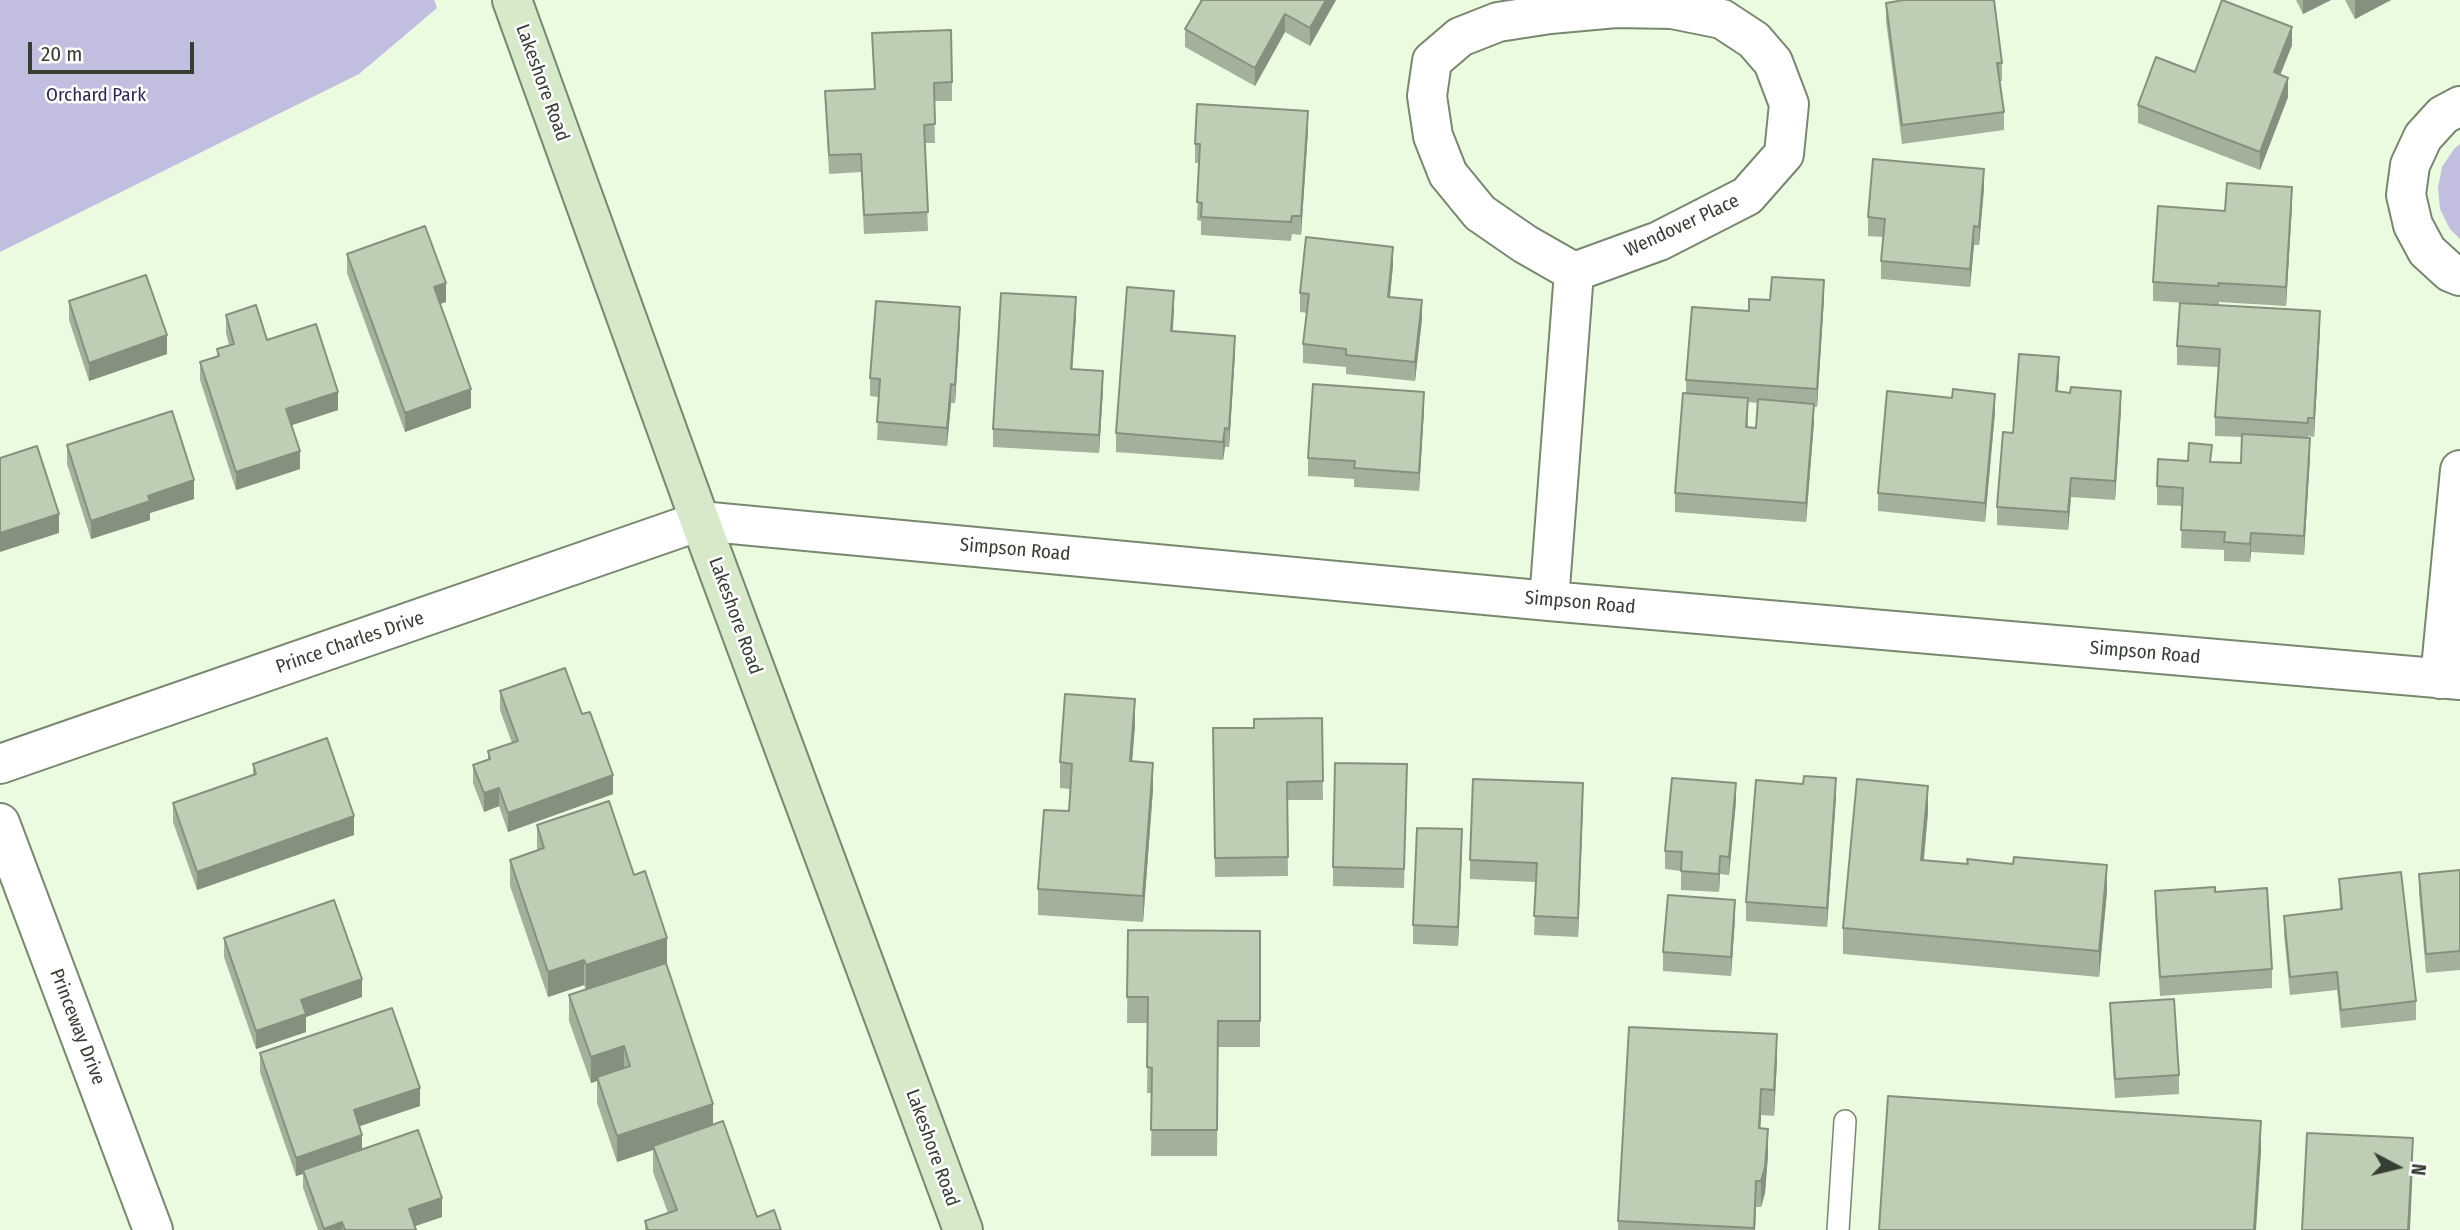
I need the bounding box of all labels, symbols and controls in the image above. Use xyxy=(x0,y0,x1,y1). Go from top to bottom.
street label: Lakeshore Road xyxy=(510,21,574,145)
scale bar xyxy=(32,28,198,72)
text: 20 m xyxy=(41,41,82,67)
park label: Orchard Park xyxy=(46,85,146,107)
street label: Wendover Place xyxy=(1621,190,1743,262)
street label: Simpson Road xyxy=(959,534,1071,566)
street label: Lakeshore Road xyxy=(703,554,767,678)
street label: Simpson Road xyxy=(1524,587,1636,619)
street label: Prince Charles Drive xyxy=(273,607,427,679)
street label: Simpson Road xyxy=(2089,637,2201,669)
street label: Princeway Drive xyxy=(44,966,110,1088)
street label: Lakeshore Road xyxy=(900,1086,964,1210)
north arrow xyxy=(2362,1132,2432,1202)
text: N xyxy=(2406,1163,2430,1177)

